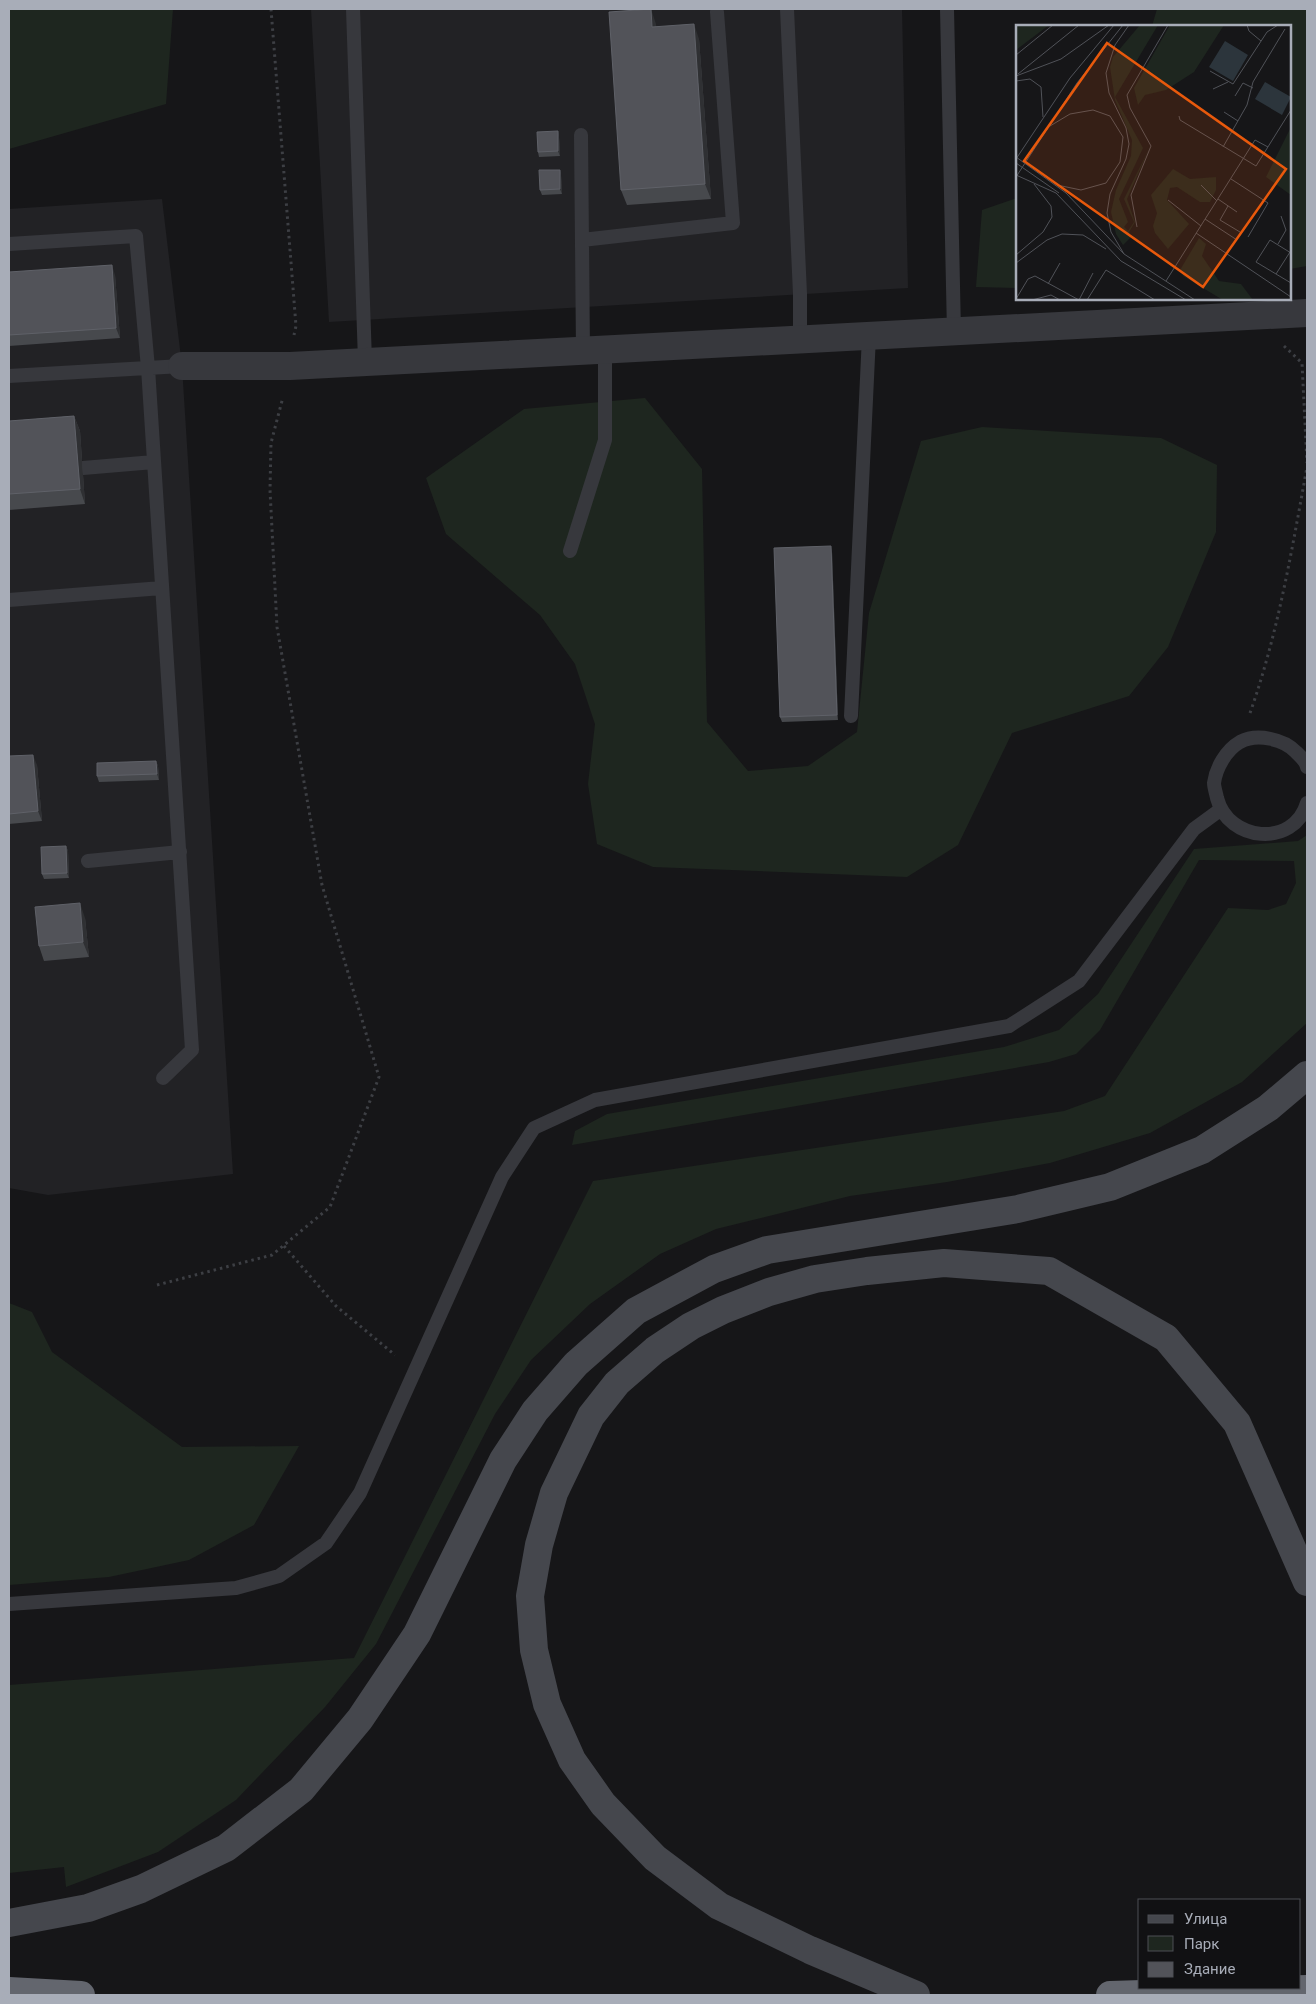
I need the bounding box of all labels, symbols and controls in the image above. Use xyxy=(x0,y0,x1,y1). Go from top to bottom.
inset map xyxy=(1016,25,1291,300)
legend xyxy=(1138,1899,1301,1989)
text: Улица xyxy=(1184,1910,1227,1928)
text: Парк xyxy=(1184,1935,1219,1953)
text: Здание xyxy=(1184,1960,1235,1978)

